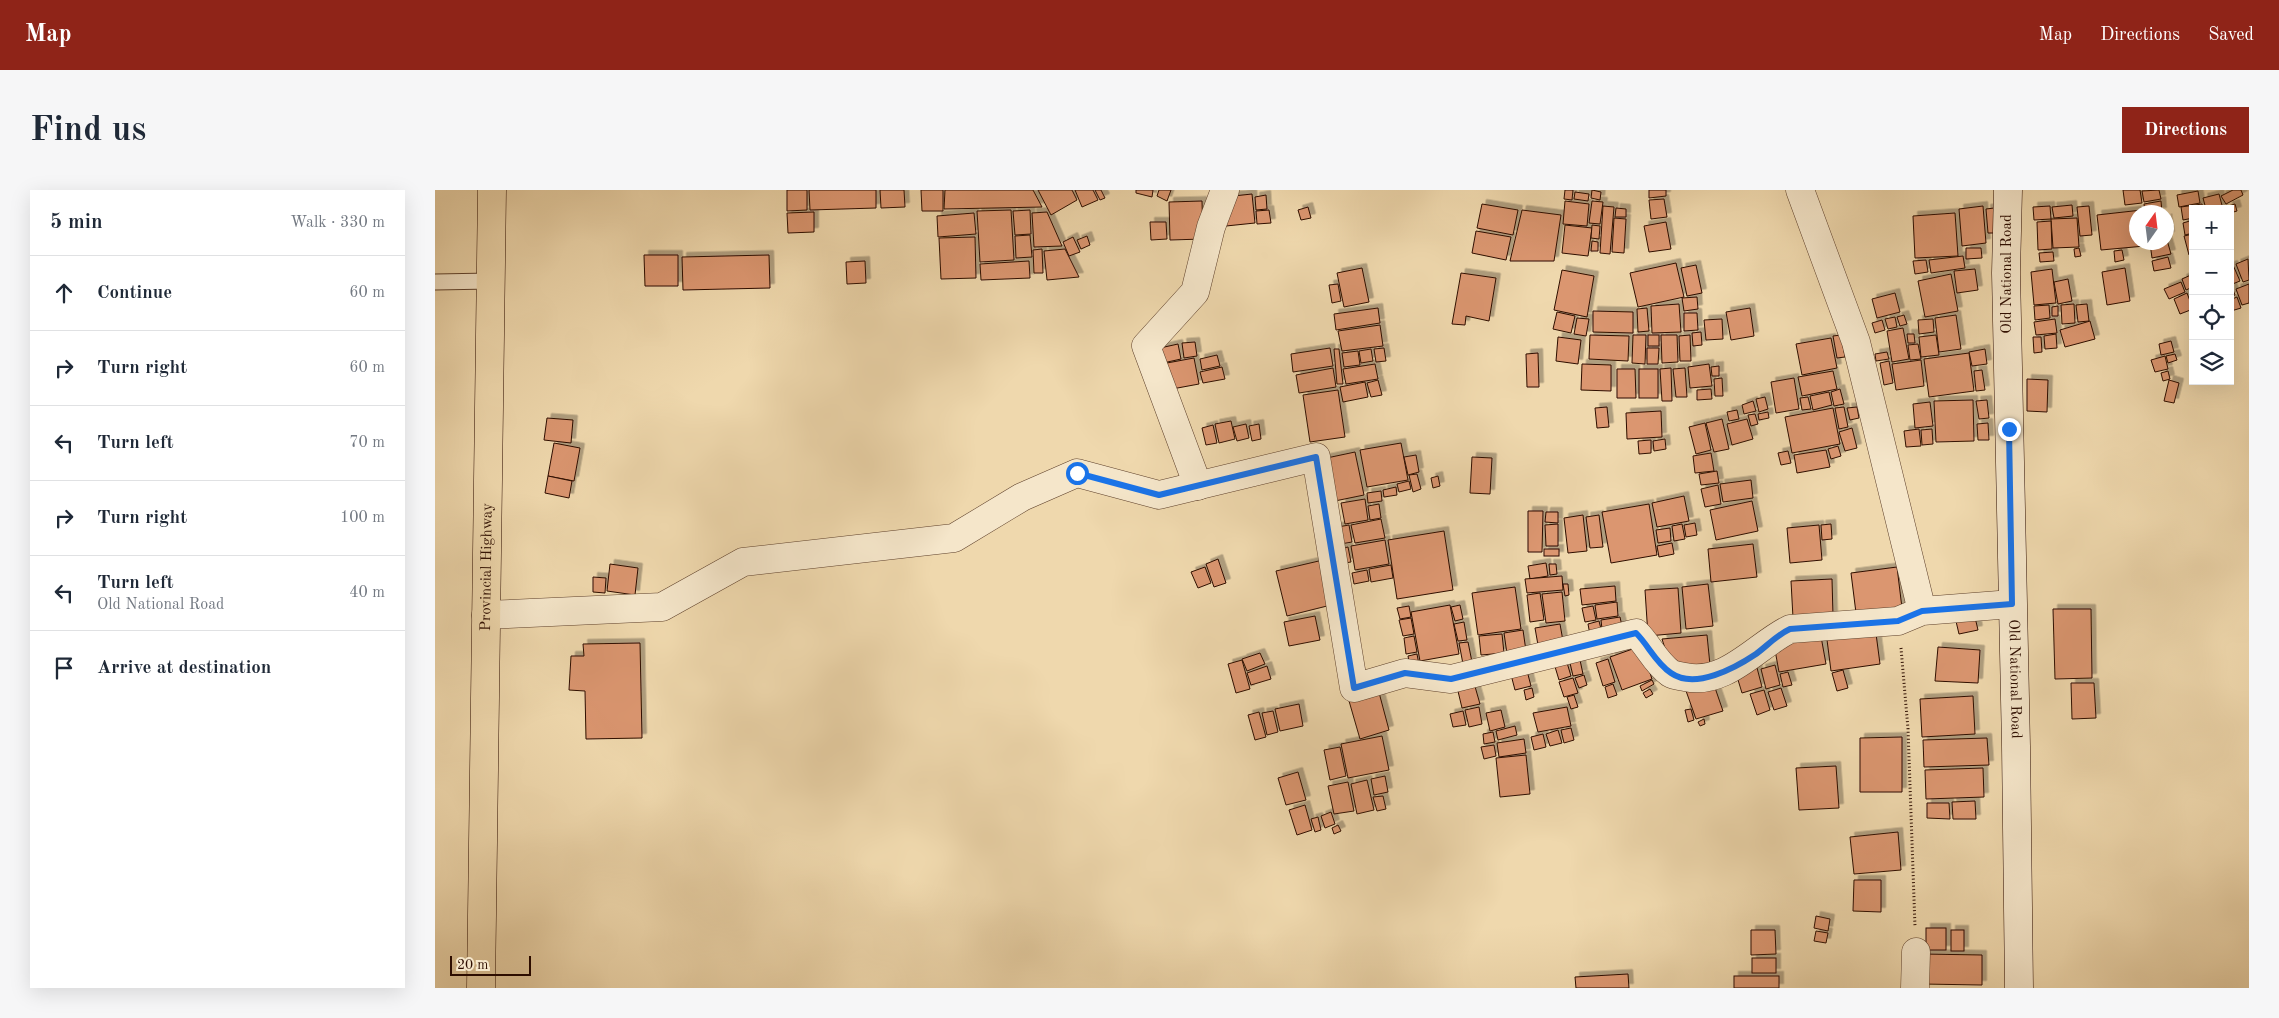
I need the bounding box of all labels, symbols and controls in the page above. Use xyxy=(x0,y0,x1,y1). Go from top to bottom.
text: Map xyxy=(25,23,72,47)
text: Map xyxy=(2039,26,2072,44)
text: Directions xyxy=(2100,26,2180,44)
text: Saved xyxy=(2208,26,2254,44)
button: Directions xyxy=(2122,107,2249,153)
text: Find us xyxy=(30,113,146,148)
north arrow xyxy=(2129,205,2174,250)
map controls xyxy=(2189,205,2234,385)
button: + xyxy=(2189,205,2234,250)
text: 5 min xyxy=(50,212,103,233)
street label: Old National Road xyxy=(2000,214,2015,334)
text: Walk · 330 m xyxy=(290,215,385,231)
button: − xyxy=(2189,250,2234,295)
icon: ahead xyxy=(50,279,78,307)
text: Continue xyxy=(97,284,172,303)
text: 60 m xyxy=(349,285,385,301)
button: locate xyxy=(2189,295,2234,340)
button: layers xyxy=(2189,340,2234,385)
icon: right xyxy=(50,354,78,382)
text: Turn right xyxy=(97,359,187,378)
text: 60 m xyxy=(349,360,385,376)
route end xyxy=(1998,418,2021,441)
icon: left xyxy=(50,429,78,457)
text: Turn left xyxy=(97,434,174,453)
text: 70 m xyxy=(349,435,385,451)
route start xyxy=(1066,462,1089,485)
street label: Provincial Highway xyxy=(478,503,495,631)
icon: right xyxy=(50,504,78,532)
text: Turn right xyxy=(97,509,187,528)
text: 100 m xyxy=(340,510,385,526)
text: Turn left xyxy=(97,574,174,593)
icon: left xyxy=(50,579,78,607)
text: 40 m xyxy=(349,585,385,601)
text: Old National Road xyxy=(97,597,224,613)
street label: Old National Road xyxy=(2006,619,2023,739)
icon: arrive xyxy=(50,654,78,682)
text: Arrive at destination xyxy=(97,659,271,678)
scale bar xyxy=(450,953,531,976)
text: 20 m xyxy=(457,958,488,972)

